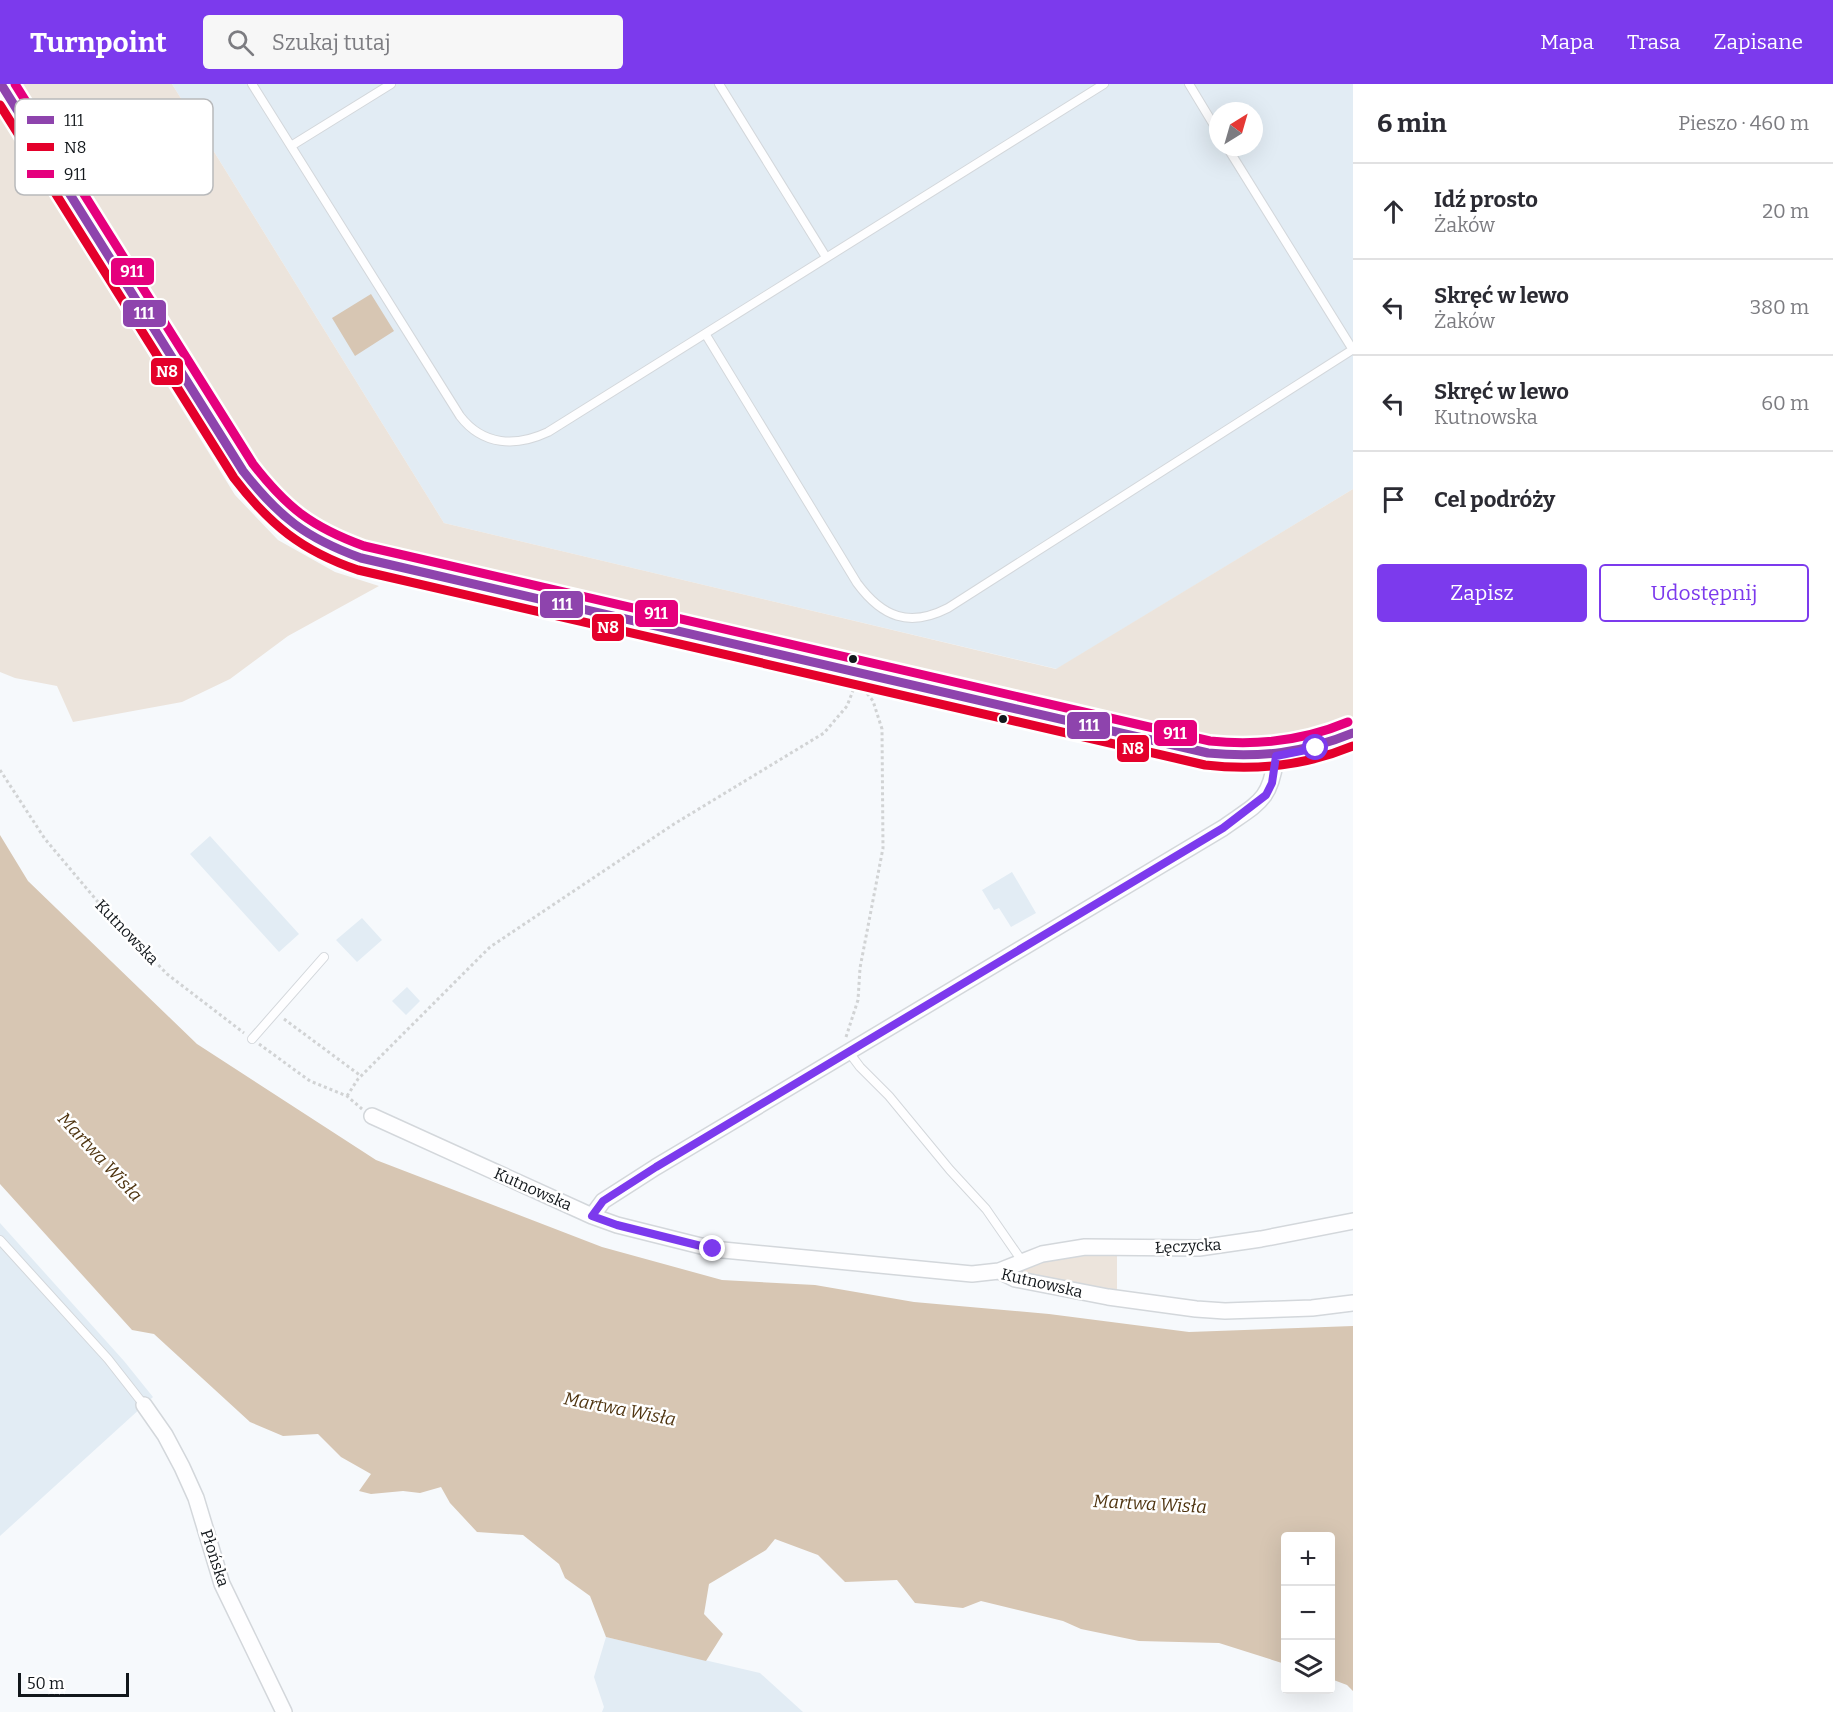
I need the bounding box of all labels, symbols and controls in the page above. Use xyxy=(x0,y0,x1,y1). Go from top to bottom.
search box xyxy=(203,15,623,69)
text: Turnpoint xyxy=(30,26,167,59)
icon: search xyxy=(224,26,257,59)
text: Szukaj tutaj xyxy=(272,29,391,56)
text: Mapa xyxy=(1540,29,1594,55)
text: Trasa xyxy=(1627,29,1680,55)
text: Zapisane xyxy=(1713,29,1803,55)
legend xyxy=(15,99,213,195)
north arrow xyxy=(1209,102,1263,156)
text: 6 min xyxy=(1377,108,1447,139)
text: 111 xyxy=(64,111,84,130)
text: Pieszo · 460 m xyxy=(1678,111,1809,135)
text: N8 xyxy=(64,138,86,157)
text: 911 xyxy=(64,165,87,184)
text: Idź prosto xyxy=(1434,186,1538,213)
icon: ahead xyxy=(1377,195,1410,228)
text: 20 m xyxy=(1762,199,1809,223)
text: Żaków xyxy=(1434,213,1495,237)
line badge: 911 xyxy=(110,257,155,286)
text: 911 xyxy=(120,262,144,281)
text: Skręć w lewo xyxy=(1434,282,1569,309)
icon: left xyxy=(1377,291,1410,324)
text: 380 m xyxy=(1750,295,1809,319)
line badge: 111 xyxy=(122,299,167,328)
text: 111 xyxy=(134,304,154,323)
text: Żaków xyxy=(1434,309,1495,333)
line badge: N8 xyxy=(150,357,184,386)
text: N8 xyxy=(156,362,178,381)
text: Skręć w lewo xyxy=(1434,378,1569,405)
icon: left xyxy=(1377,387,1410,420)
text: 60 m xyxy=(1761,391,1809,415)
text: Kutnowska xyxy=(1434,405,1538,429)
icon: arrive xyxy=(1377,483,1410,516)
text: Cel podróży xyxy=(1434,486,1555,513)
button: Zapisz xyxy=(1377,564,1587,622)
button: Udostępnij xyxy=(1599,564,1809,622)
line badge: 111 xyxy=(539,590,584,619)
text: 111 xyxy=(552,595,572,614)
line badge: 911 xyxy=(634,599,679,628)
text: 911 xyxy=(644,604,668,623)
line badge: N8 xyxy=(591,613,625,642)
text: N8 xyxy=(597,618,619,637)
unlabelled marker xyxy=(847,653,859,665)
line badge: 111 xyxy=(1066,711,1111,740)
unlabelled marker xyxy=(997,713,1009,725)
text: 111 xyxy=(1079,716,1099,735)
line badge: 911 xyxy=(1153,719,1198,747)
text: 911 xyxy=(1163,724,1187,743)
line badge: N8 xyxy=(1116,734,1150,763)
route start xyxy=(1302,734,1328,760)
text: N8 xyxy=(1122,739,1144,758)
street label: Kutnowska xyxy=(91,896,163,969)
water label: Martwa Wisła xyxy=(53,1108,147,1206)
street label: Kutnowska xyxy=(491,1163,575,1215)
route end xyxy=(699,1235,725,1261)
street label: Łęczycka xyxy=(1154,1235,1222,1257)
street label: Kutnowska xyxy=(999,1264,1085,1302)
water label: Martwa Wisła xyxy=(562,1387,678,1431)
water label: Martwa Wisła xyxy=(1093,1490,1207,1518)
street label: Płońska xyxy=(197,1527,233,1589)
map controls xyxy=(1281,1532,1335,1694)
button: + xyxy=(1281,1532,1335,1586)
button: − xyxy=(1281,1586,1335,1640)
button: layers xyxy=(1281,1640,1335,1694)
scale bar xyxy=(18,1670,129,1698)
text: 50 m xyxy=(27,1674,64,1693)

